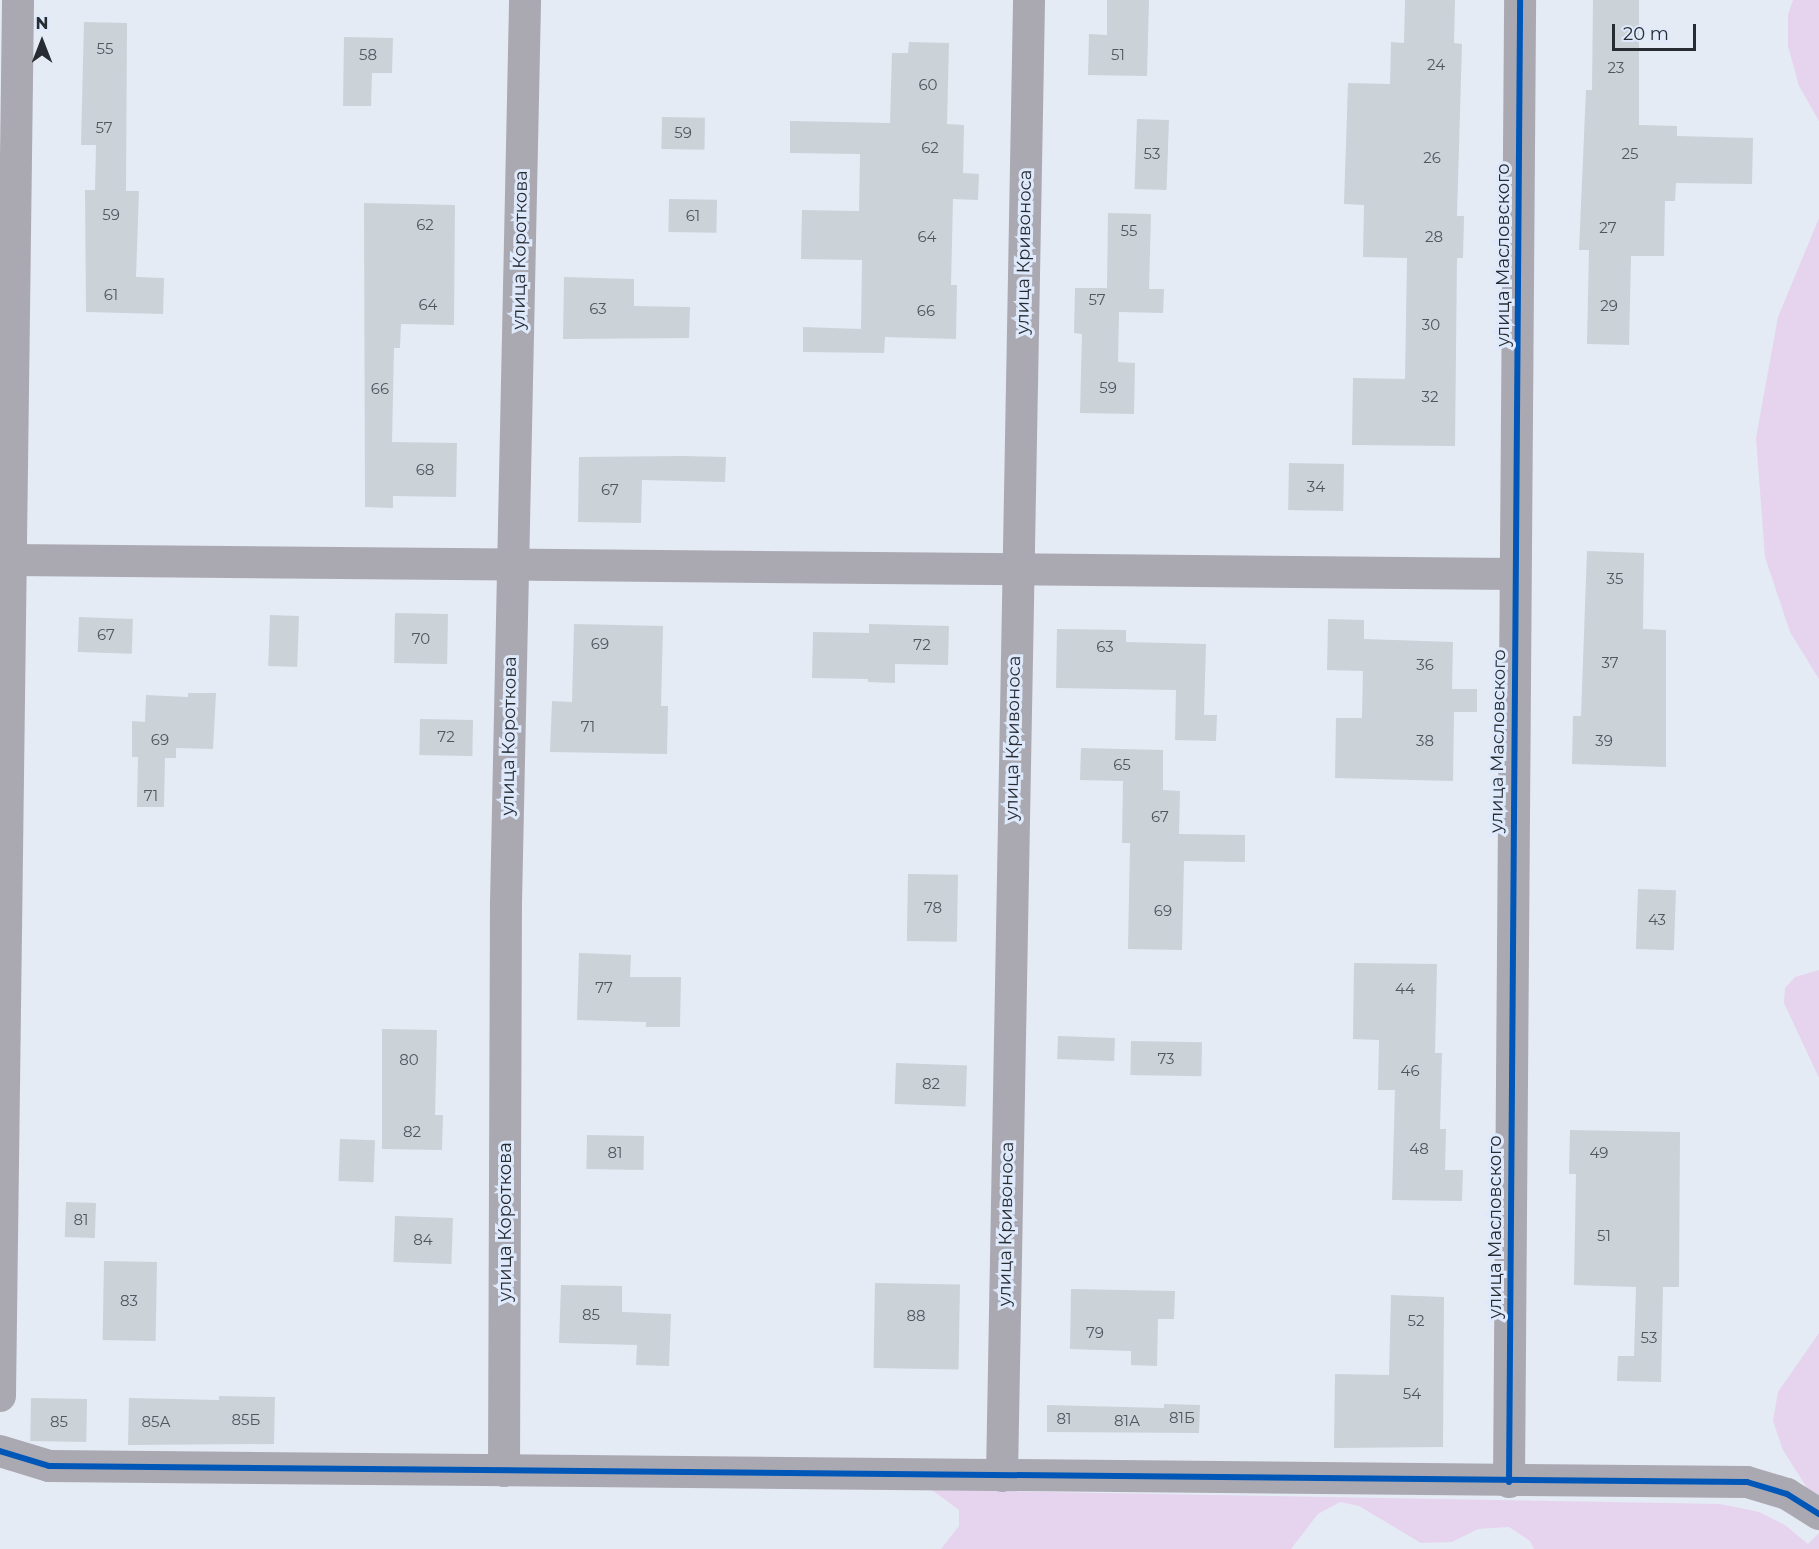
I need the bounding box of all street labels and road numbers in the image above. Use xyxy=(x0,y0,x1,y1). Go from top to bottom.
street label: улица Масловского xyxy=(1492,163,1514,347)
street label: улица Кривоноса xyxy=(1012,169,1036,335)
street label: улица Короткова xyxy=(508,170,532,330)
street label: улица Масловского xyxy=(1486,649,1510,833)
street label: улица Кривоноса xyxy=(1001,655,1025,821)
street label: улица Короткова xyxy=(497,656,521,816)
street label: улица Масловского xyxy=(1484,1135,1506,1319)
street label: улица Кривоноса xyxy=(994,1141,1018,1307)
street label: улица Короткова xyxy=(494,1142,516,1302)

